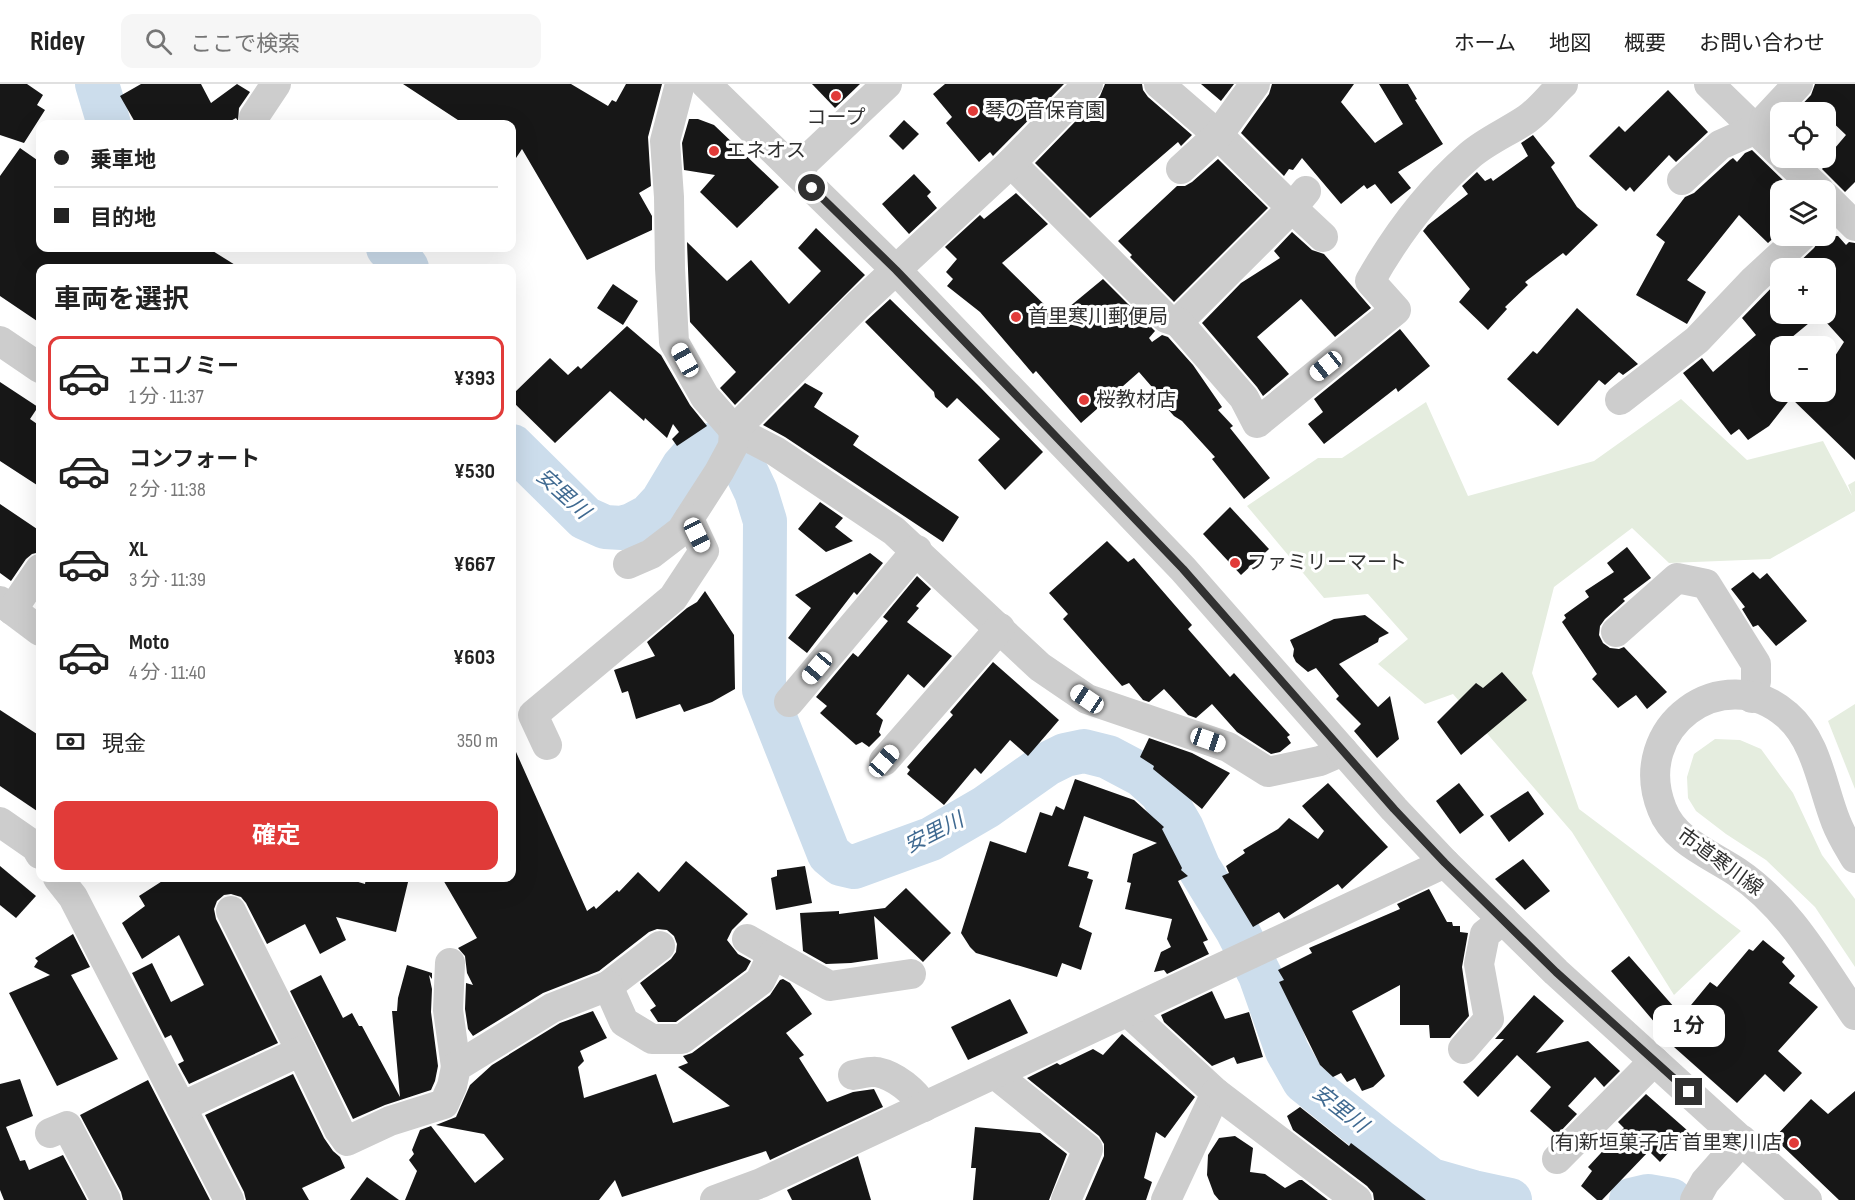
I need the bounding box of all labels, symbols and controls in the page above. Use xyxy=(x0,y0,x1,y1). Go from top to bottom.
search box xyxy=(121,14,541,68)
text: Ridey xyxy=(30,25,85,58)
icon: search xyxy=(142,25,175,58)
text: ここで検索 xyxy=(190,31,300,58)
text: ホーム xyxy=(1454,31,1516,56)
text: 地図 xyxy=(1549,31,1591,56)
text: 概要 xyxy=(1624,31,1666,56)
text: お問い合わせ xyxy=(1699,31,1825,56)
marker: コープ xyxy=(829,89,843,103)
place label: 琴の音保育園 xyxy=(985,99,1105,123)
map controls xyxy=(1770,102,1836,402)
button: locate xyxy=(1770,102,1836,168)
marker: 琴の音保育園 xyxy=(966,104,980,118)
place label: コープ xyxy=(807,106,865,130)
place label: エネオス xyxy=(726,139,806,163)
marker: エネオス xyxy=(707,144,721,158)
text: 乗車地 xyxy=(90,147,156,174)
route start xyxy=(798,174,825,201)
button: layers xyxy=(1770,180,1836,246)
text: 目的地 xyxy=(90,205,156,232)
button: + xyxy=(1770,258,1836,324)
text: 車両を選択 xyxy=(54,284,189,316)
place label: 首里寒川郵便局 xyxy=(1028,305,1168,329)
marker: 首里寒川郵便局 xyxy=(1009,310,1023,324)
button: − xyxy=(1770,336,1836,402)
car xyxy=(668,340,702,380)
car xyxy=(1306,348,1346,384)
icon: car xyxy=(57,351,111,405)
text: エコノミー xyxy=(129,353,239,380)
text: ¥393 xyxy=(454,365,495,392)
text: 1 分 · 11:37 xyxy=(129,385,204,409)
place label: 桜教材店 xyxy=(1096,388,1176,412)
marker: 桜教材店 xyxy=(1077,393,1091,407)
icon: car xyxy=(57,444,111,498)
text: コンフォート xyxy=(129,446,260,473)
text: ¥530 xyxy=(454,458,495,485)
water label: 安里川 xyxy=(531,464,596,526)
text: 2 分 · 11:38 xyxy=(129,478,206,502)
car xyxy=(681,515,713,555)
text: XL xyxy=(129,536,148,563)
icon: car xyxy=(57,537,111,591)
text: ¥667 xyxy=(453,551,495,578)
place label: ファミリーマート xyxy=(1247,551,1407,575)
marker: ファミリーマート xyxy=(1228,556,1242,570)
text: 3 分 · 11:39 xyxy=(129,568,206,592)
text: Moto xyxy=(129,629,169,656)
icon: car xyxy=(57,630,111,684)
text: ¥603 xyxy=(453,644,495,671)
car xyxy=(799,648,835,688)
text: 4 分 · 11:40 xyxy=(129,661,206,685)
car xyxy=(1067,681,1107,717)
icon: cash xyxy=(54,725,87,758)
car xyxy=(1188,726,1228,754)
text: 350 m xyxy=(457,729,498,753)
text: 現金 xyxy=(102,731,146,758)
car xyxy=(865,742,903,780)
button: 確定 xyxy=(54,801,498,870)
water label: 安里川 xyxy=(900,807,970,858)
street label: 市道寒川線 xyxy=(1672,823,1768,901)
callout: 1 分 xyxy=(1653,1005,1725,1047)
text: 1 分 xyxy=(1674,1014,1704,1038)
route end xyxy=(1675,1078,1702,1105)
water label: 安里川 xyxy=(1307,1080,1374,1139)
place label: (有)新垣菓子店 首里寒川店 xyxy=(1550,1131,1782,1155)
marker: (有)新垣菓子店 首里寒川店 xyxy=(1787,1136,1801,1150)

